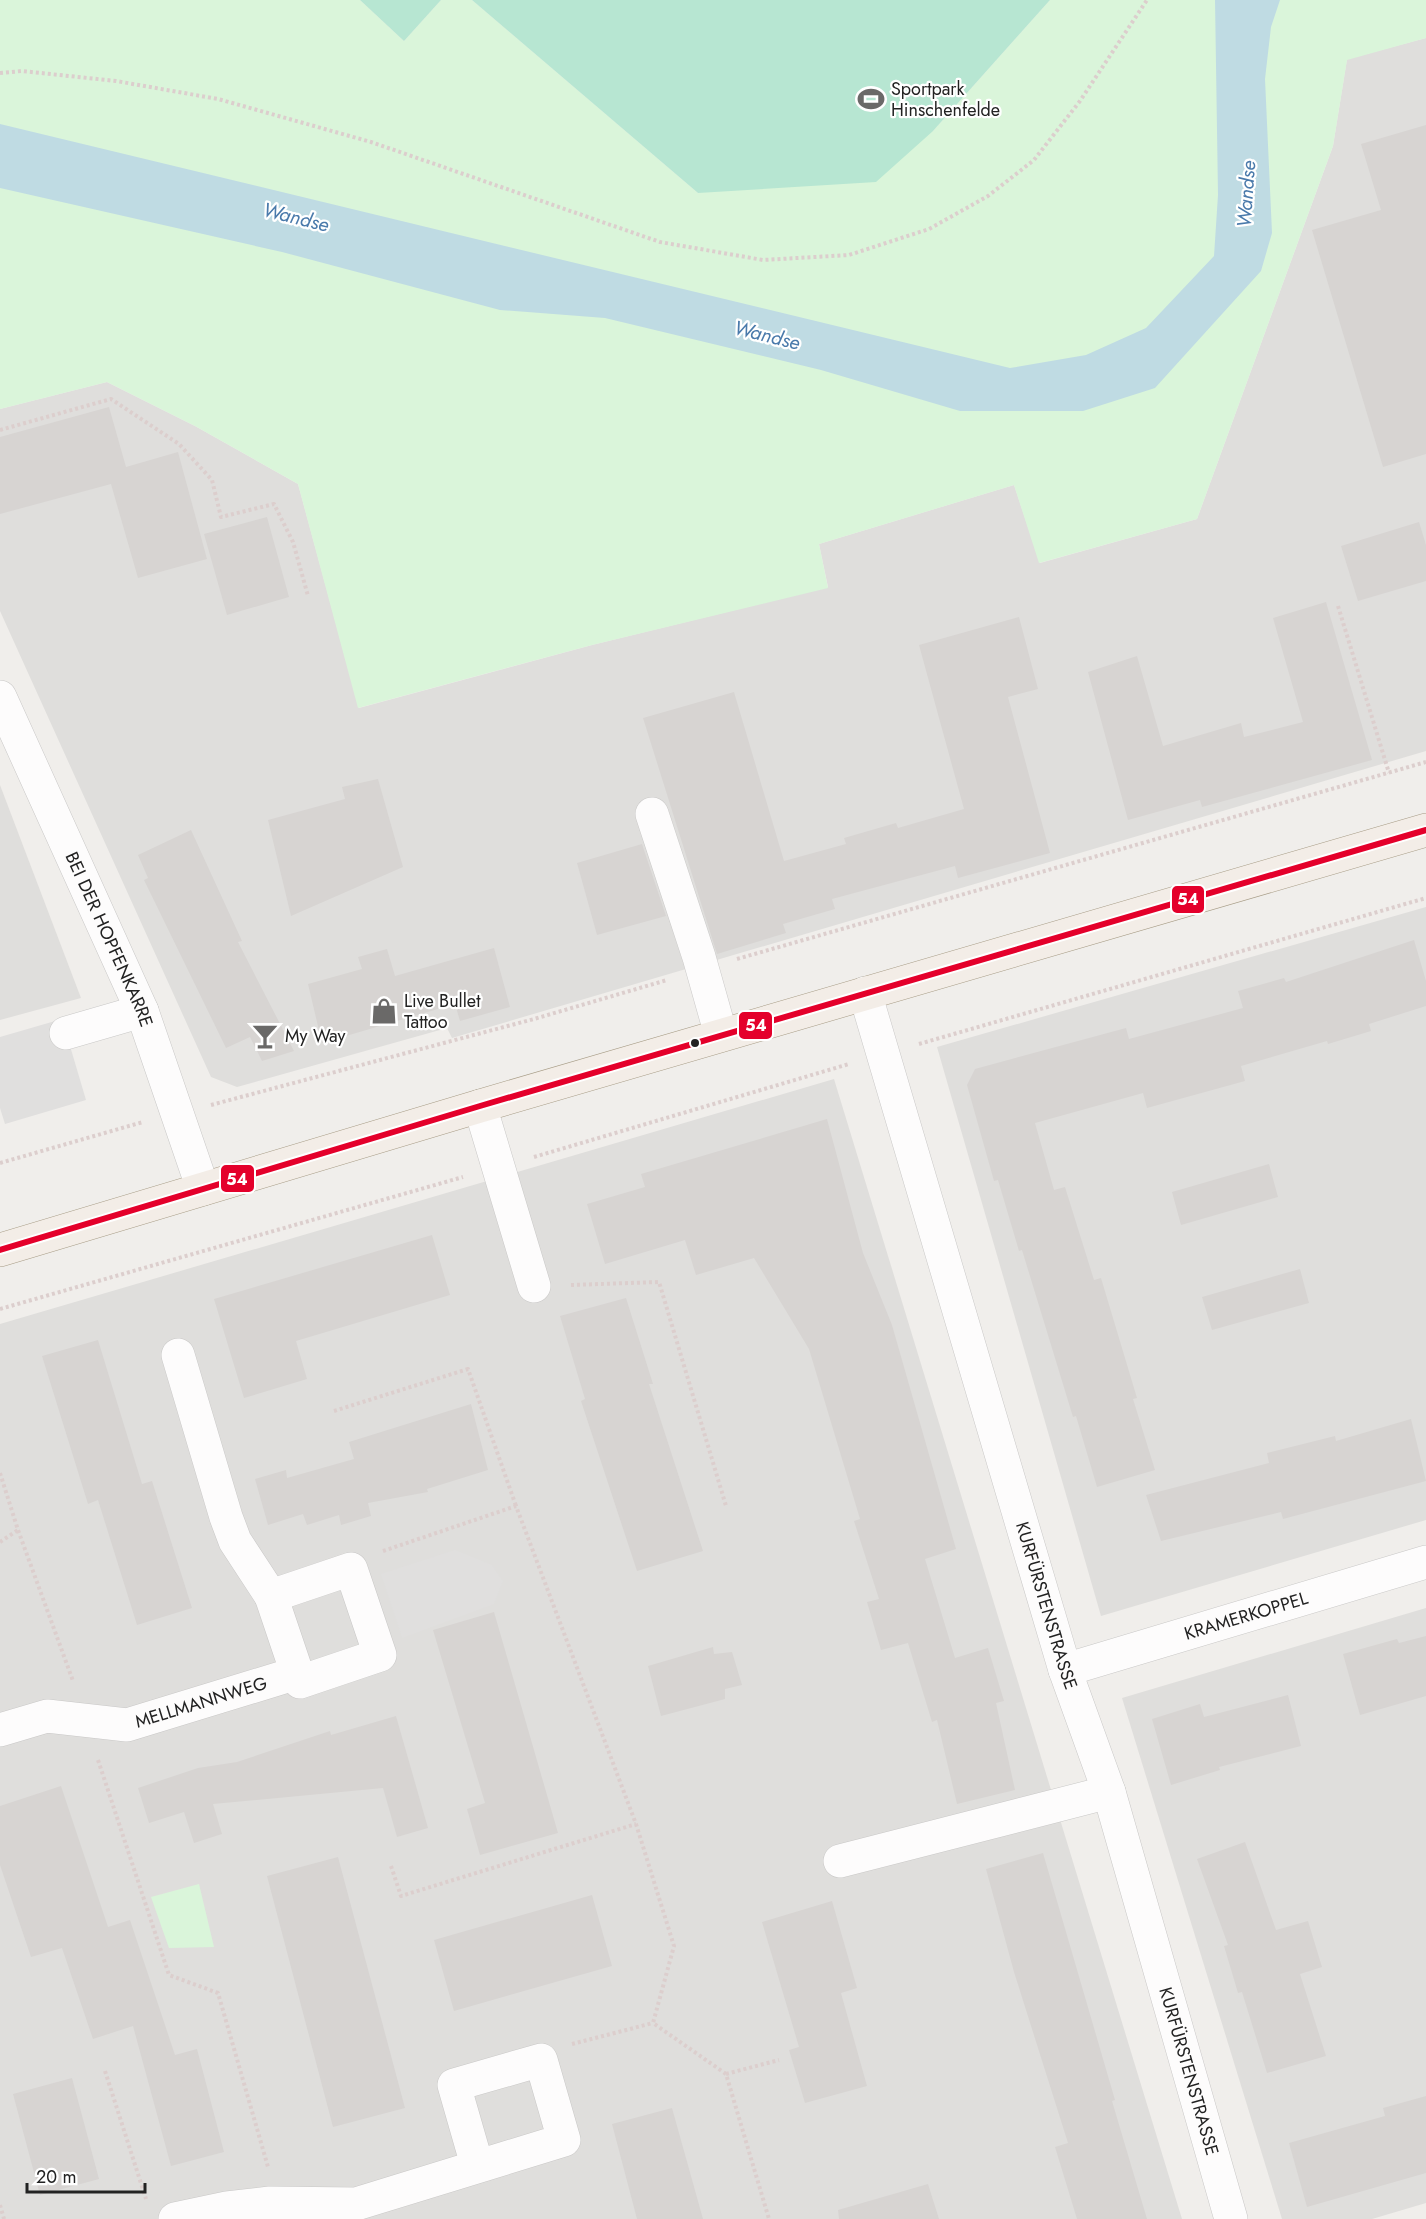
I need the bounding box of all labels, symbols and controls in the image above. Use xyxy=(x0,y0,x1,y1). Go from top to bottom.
place label: Sportpark Hinschenfelde xyxy=(891,76,1000,123)
sports icon: Sportpark Hinschenfelde xyxy=(856,84,886,114)
water label: Wandse xyxy=(1230,159,1263,229)
water label: Wandse xyxy=(260,195,332,240)
water label: Wandse xyxy=(731,313,803,358)
street label: BEI DER HOPFENKARRE xyxy=(59,848,160,1030)
line badge: 54 xyxy=(1171,885,1205,914)
text: 54 xyxy=(1177,888,1199,911)
place label: Live Bullet Tattoo xyxy=(404,988,481,1035)
shop icon: Live Bullet Tattoo xyxy=(369,996,399,1026)
line badge: 54 xyxy=(738,1011,773,1040)
text: 54 xyxy=(745,1014,767,1037)
bar icon: My Way xyxy=(250,1021,280,1051)
place label: My Way xyxy=(285,1023,345,1049)
unlabelled marker xyxy=(689,1037,701,1049)
line badge: 54 xyxy=(220,1164,255,1193)
text: 54 xyxy=(226,1168,248,1191)
street label: KURFÜRSTENSTRASSE xyxy=(1009,1519,1084,1693)
street label: KRAMERKOPPEL xyxy=(1181,1585,1311,1647)
street label: MELLMANNWEG xyxy=(132,1670,270,1735)
street label: KURFÜRSTENSTRASSE xyxy=(1152,1984,1225,2158)
scale bar xyxy=(27,2156,146,2194)
text: 20 m xyxy=(36,2164,76,2190)

